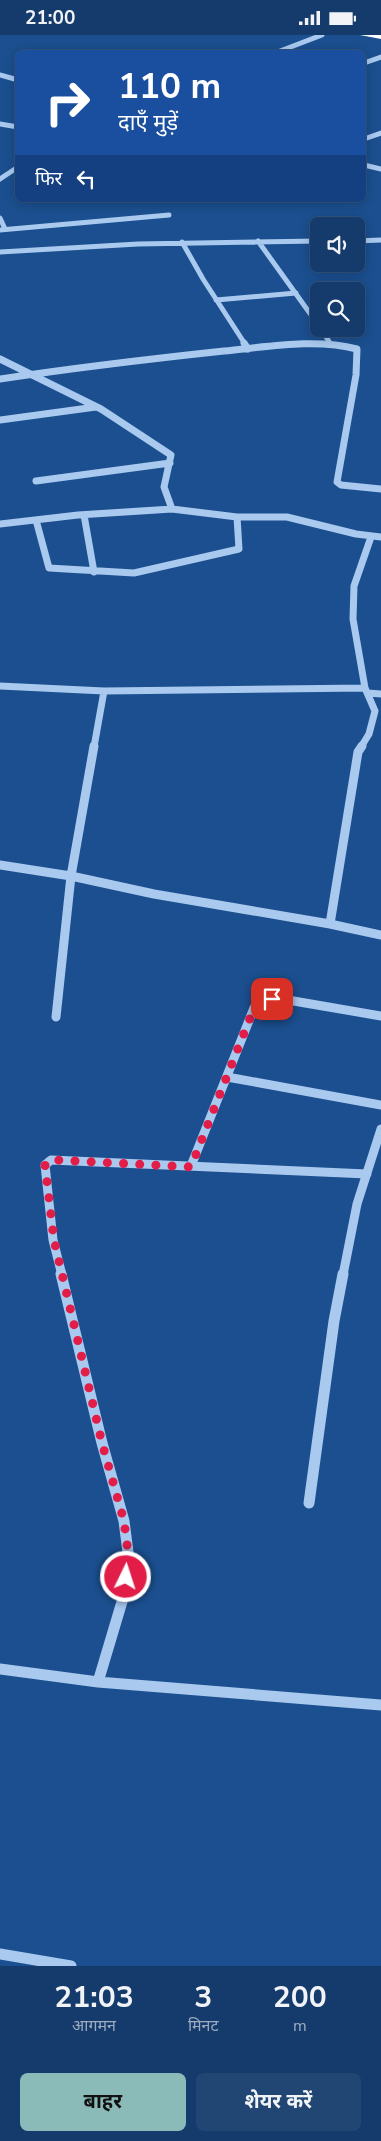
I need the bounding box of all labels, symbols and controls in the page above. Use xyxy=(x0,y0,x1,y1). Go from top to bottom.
text: 21:00 xyxy=(25,5,75,31)
text: 110 m xyxy=(118,63,221,110)
icon: right xyxy=(35,70,100,135)
text: दाएँ मुड़ें xyxy=(118,108,178,138)
icon: left xyxy=(72,165,100,193)
text: फिर xyxy=(35,166,62,192)
map controls xyxy=(310,217,365,337)
button: sound xyxy=(310,217,365,272)
button: search xyxy=(310,282,365,337)
pin xyxy=(251,978,293,1020)
icon: arrive xyxy=(258,985,286,1013)
position arrow xyxy=(99,1550,151,1602)
text: 21:03 xyxy=(54,1977,134,2018)
text: 3 xyxy=(194,1977,212,2018)
text: 200 xyxy=(273,1977,327,2018)
text: आगमन xyxy=(72,2015,116,2037)
text: मिनट xyxy=(188,2015,219,2037)
text: m xyxy=(293,2015,307,2037)
button: बाहर xyxy=(20,2073,186,2131)
button: शेयर करें xyxy=(196,2073,361,2131)

